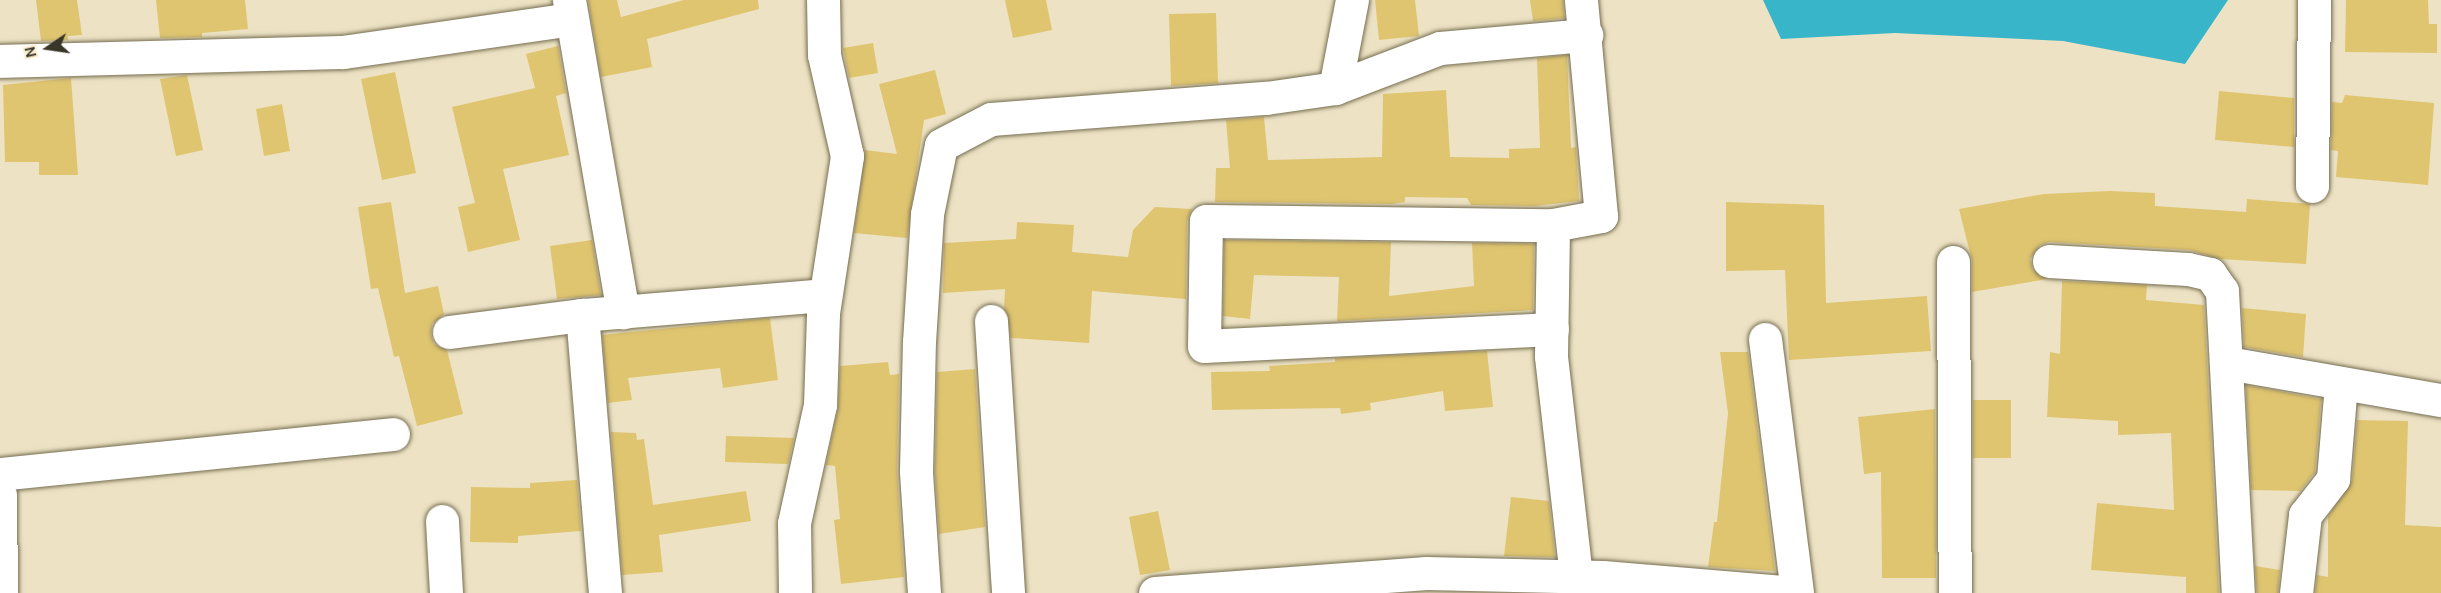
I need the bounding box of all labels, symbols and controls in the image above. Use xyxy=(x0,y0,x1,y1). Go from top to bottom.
north arrow xyxy=(18,18,78,78)
text: N xyxy=(19,44,41,60)

